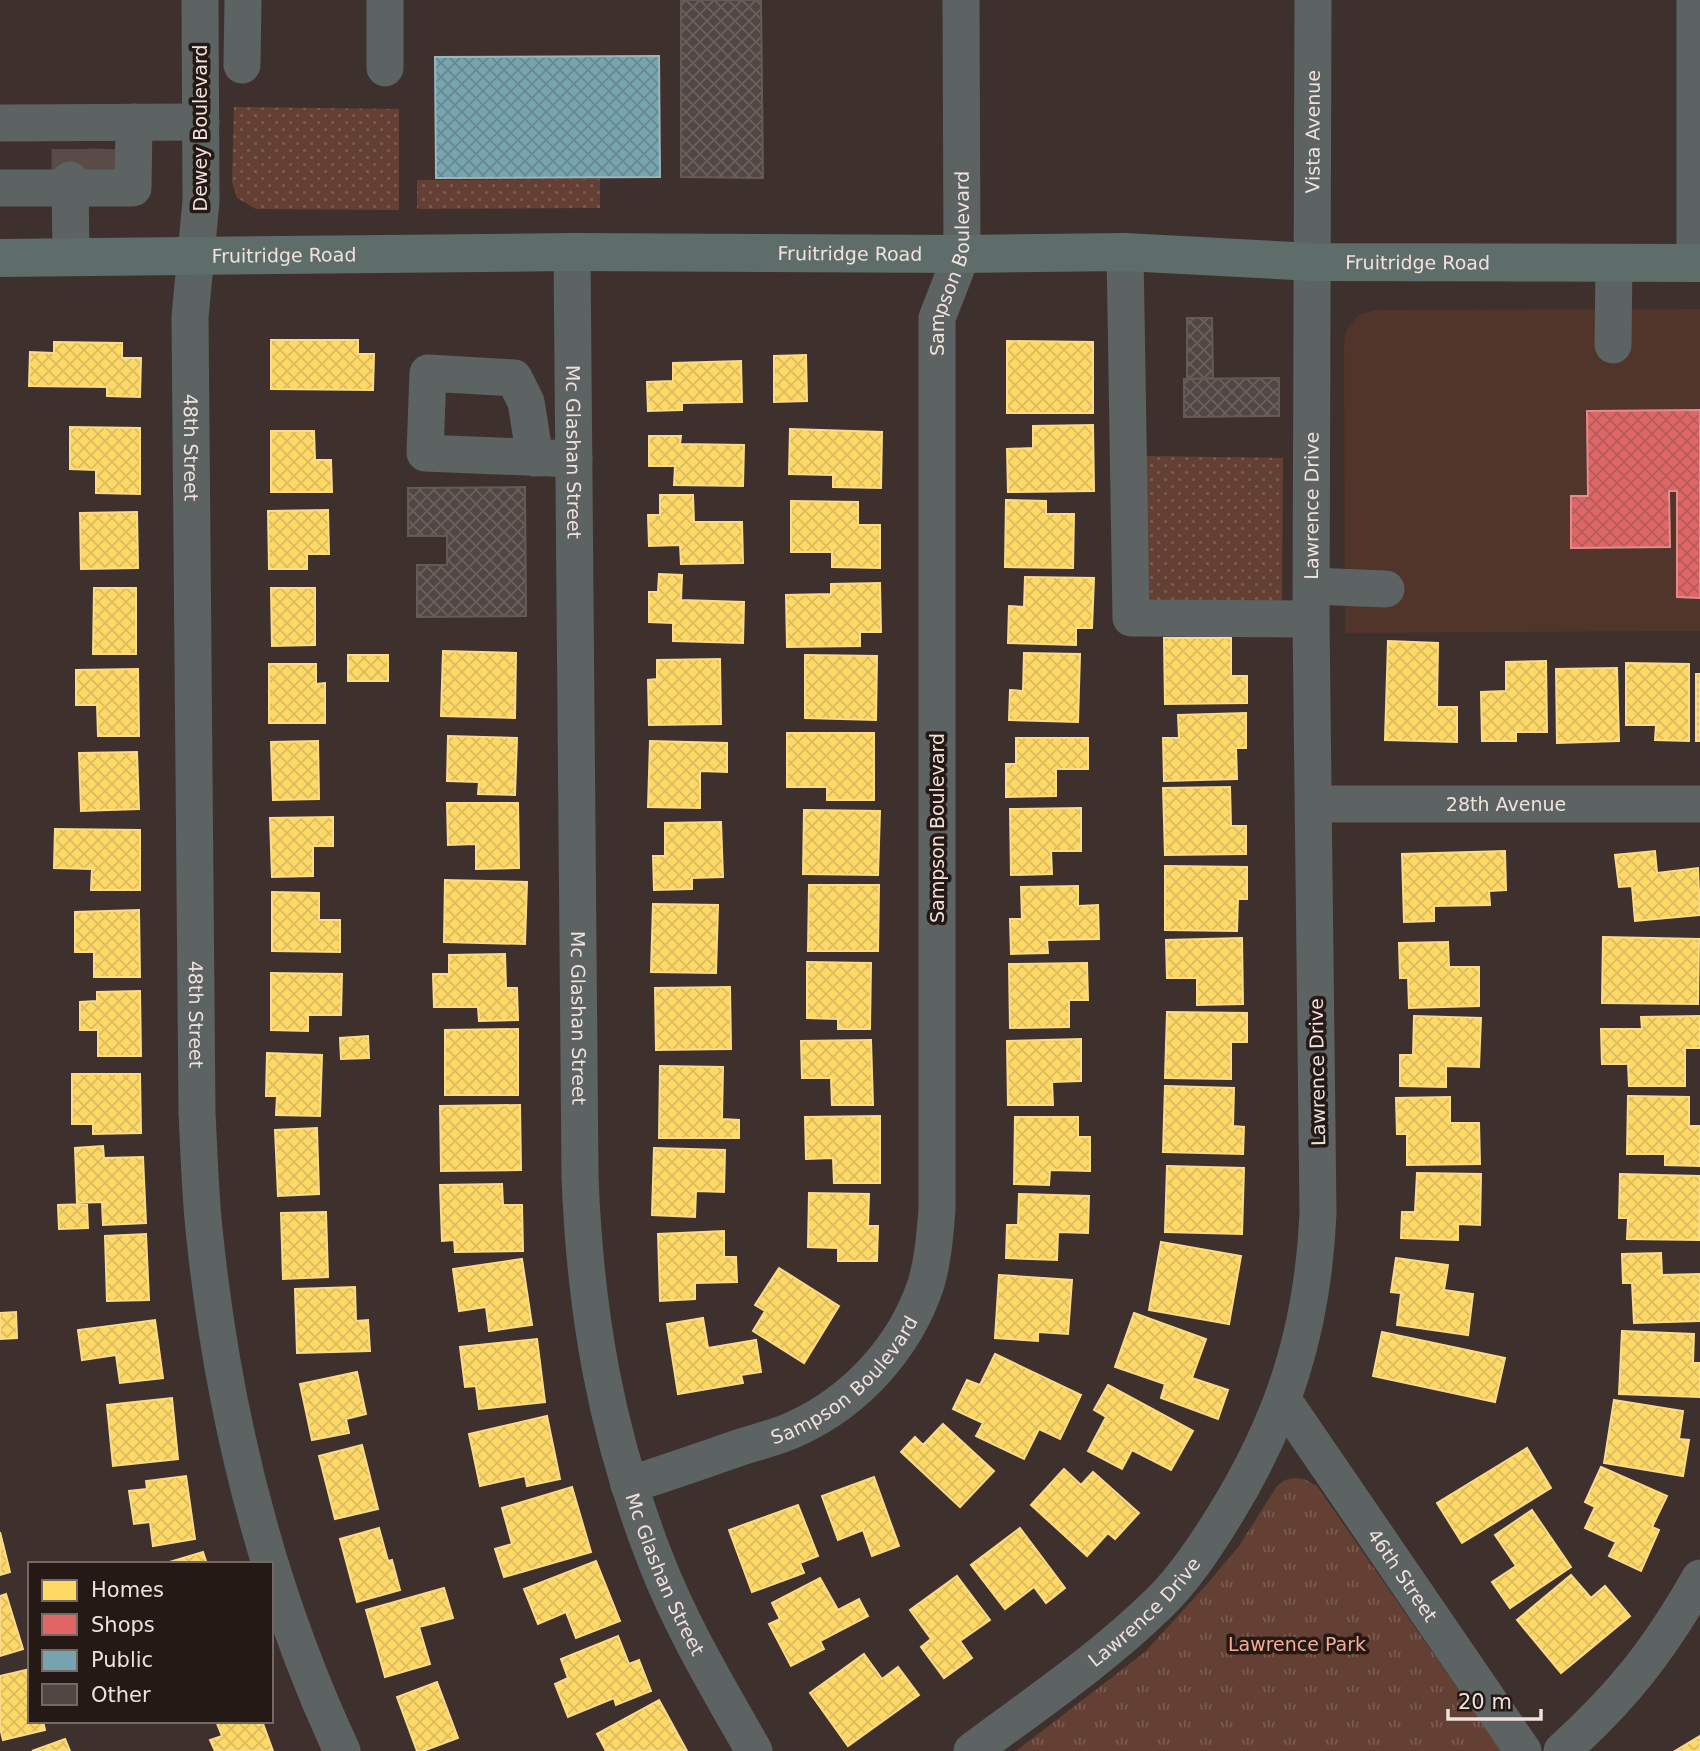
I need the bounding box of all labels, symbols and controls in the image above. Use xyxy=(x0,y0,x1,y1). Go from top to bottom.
street label: Dewey Boulevard xyxy=(189,45,211,211)
street label: Vista Avenue xyxy=(1301,70,1324,194)
street label: Sampson Boulevard xyxy=(926,171,973,356)
street label: Fruitridge Road xyxy=(778,242,922,265)
street label: Fruitridge Road xyxy=(211,243,357,267)
street label: Fruitridge Road xyxy=(1345,251,1490,273)
street label: Mc Glashan Street xyxy=(562,365,585,539)
street label: 48th Street xyxy=(180,394,203,501)
street label: Lawrence Drive xyxy=(1300,432,1323,580)
street label: Sampson Boulevard xyxy=(926,733,948,923)
street label: 28th Avenue xyxy=(1446,793,1566,815)
street label: Mc Glashan Street xyxy=(567,931,590,1105)
street label: 48th Street xyxy=(185,961,208,1068)
street label: Lawrence Drive xyxy=(1305,998,1329,1146)
street label: Sampson Boulevard xyxy=(768,1312,922,1448)
street label: Mc Glashan Street xyxy=(622,1490,709,1659)
street label: 46th Street xyxy=(1363,1524,1442,1626)
street label: Lawrence Drive xyxy=(1084,1553,1205,1671)
legend xyxy=(28,1562,273,1723)
text: Homes xyxy=(91,1578,164,1602)
text: Shops xyxy=(91,1613,155,1637)
park label: Lawrence Park xyxy=(1228,1633,1366,1655)
text: Public xyxy=(91,1648,153,1672)
scale bar xyxy=(1448,1678,1541,1722)
text: Other xyxy=(91,1683,151,1707)
text: 20 m xyxy=(1458,1690,1512,1714)

